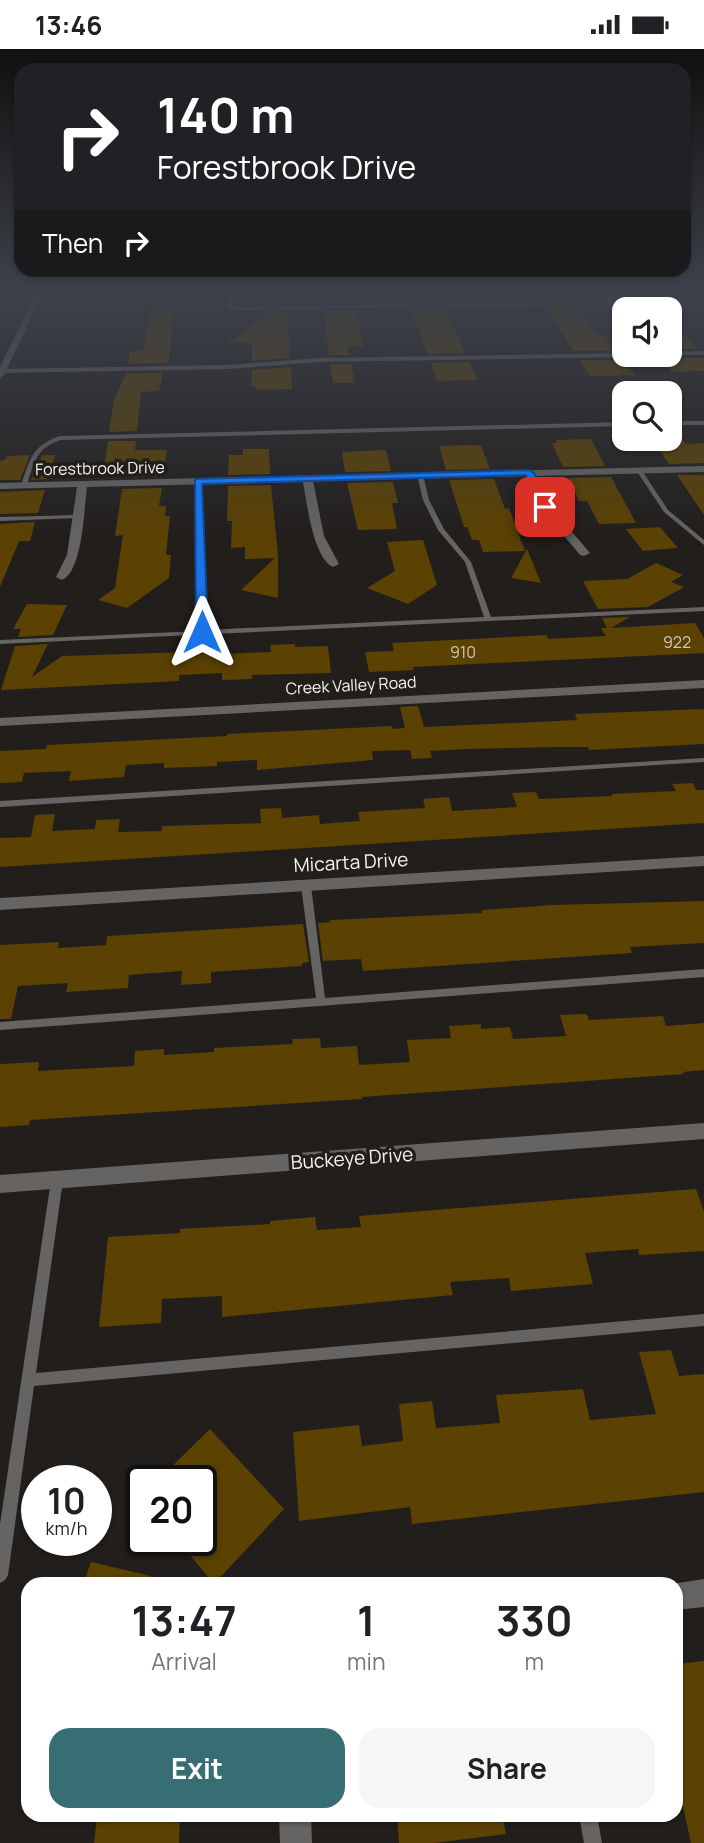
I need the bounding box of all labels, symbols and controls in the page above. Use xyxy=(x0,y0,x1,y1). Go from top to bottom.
text: 13:46 xyxy=(35,7,102,43)
text: 140 m xyxy=(157,81,294,148)
icon: right xyxy=(42,91,133,182)
text: Forestbrook Drive xyxy=(157,145,416,189)
icon: right xyxy=(117,224,155,262)
text: Then xyxy=(42,225,103,261)
map controls xyxy=(612,297,682,451)
button: sound xyxy=(612,297,682,367)
button: search xyxy=(612,381,682,451)
street label: Forestbrook Drive xyxy=(35,456,165,480)
pin xyxy=(515,477,575,537)
icon: arrive xyxy=(526,488,564,526)
position arrow xyxy=(165,595,239,669)
house number: 922 xyxy=(663,631,691,653)
house number: 910 xyxy=(450,641,476,663)
street label: Creek Valley Road xyxy=(285,671,417,699)
street label: Micarta Drive xyxy=(293,846,409,878)
street label: Buckeye Drive xyxy=(290,1141,414,1175)
speed limit sign: 20 xyxy=(126,1465,217,1556)
text: 10 xyxy=(47,1477,86,1525)
text: km/h xyxy=(46,1516,87,1540)
text: 13:47 xyxy=(131,1591,237,1649)
text: 1 xyxy=(357,1591,376,1649)
text: 330 xyxy=(496,1591,573,1649)
text: Arrival xyxy=(151,1645,217,1677)
text: min xyxy=(347,1645,386,1677)
text: m xyxy=(525,1645,544,1677)
button: Exit xyxy=(49,1728,345,1808)
button: Share xyxy=(359,1728,655,1808)

